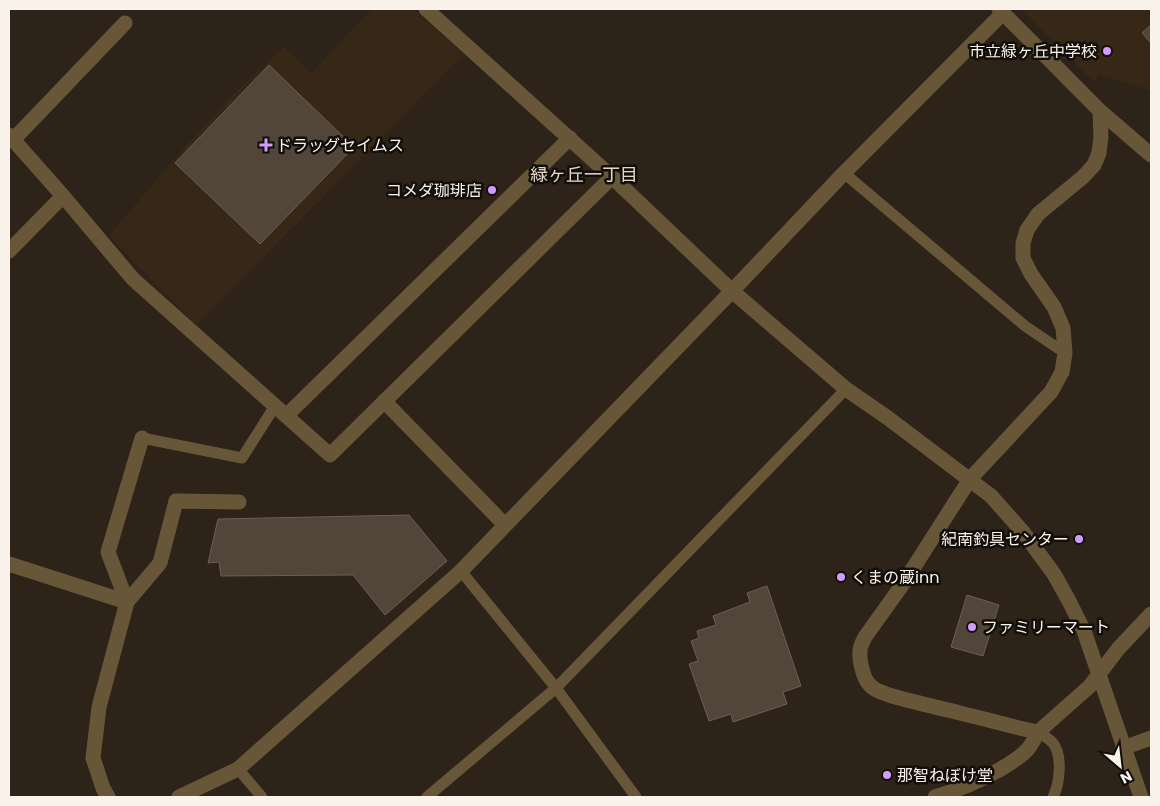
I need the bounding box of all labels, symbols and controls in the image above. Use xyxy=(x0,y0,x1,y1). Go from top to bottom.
place label: 市立緑ヶ丘中学校 xyxy=(969,40,1097,63)
marker: 市立緑ヶ丘中学校 xyxy=(1101,45,1113,57)
place label: ドラッグセイムス xyxy=(276,134,404,157)
marker: ドラッグセイムス xyxy=(260,139,272,151)
district label: 緑ヶ丘一丁目 xyxy=(530,162,638,187)
place label: コメダ珈琲店 xyxy=(386,179,482,202)
marker: コメダ珈琲店 xyxy=(486,184,498,196)
place label: 紀南釣具センター xyxy=(941,528,1069,551)
marker: 紀南釣具センター xyxy=(1073,533,1085,545)
place label: くまの蔵inn xyxy=(851,566,939,589)
marker: くまの蔵inn xyxy=(835,571,847,583)
place label: ファミリーマート xyxy=(982,616,1110,639)
marker: ファミリーマート xyxy=(966,621,978,633)
north arrow xyxy=(1095,741,1145,791)
place label: 那智ねぼけ堂 xyxy=(897,764,993,787)
text: N xyxy=(1117,766,1135,789)
marker: 那智ねぼけ堂 xyxy=(881,769,893,781)

